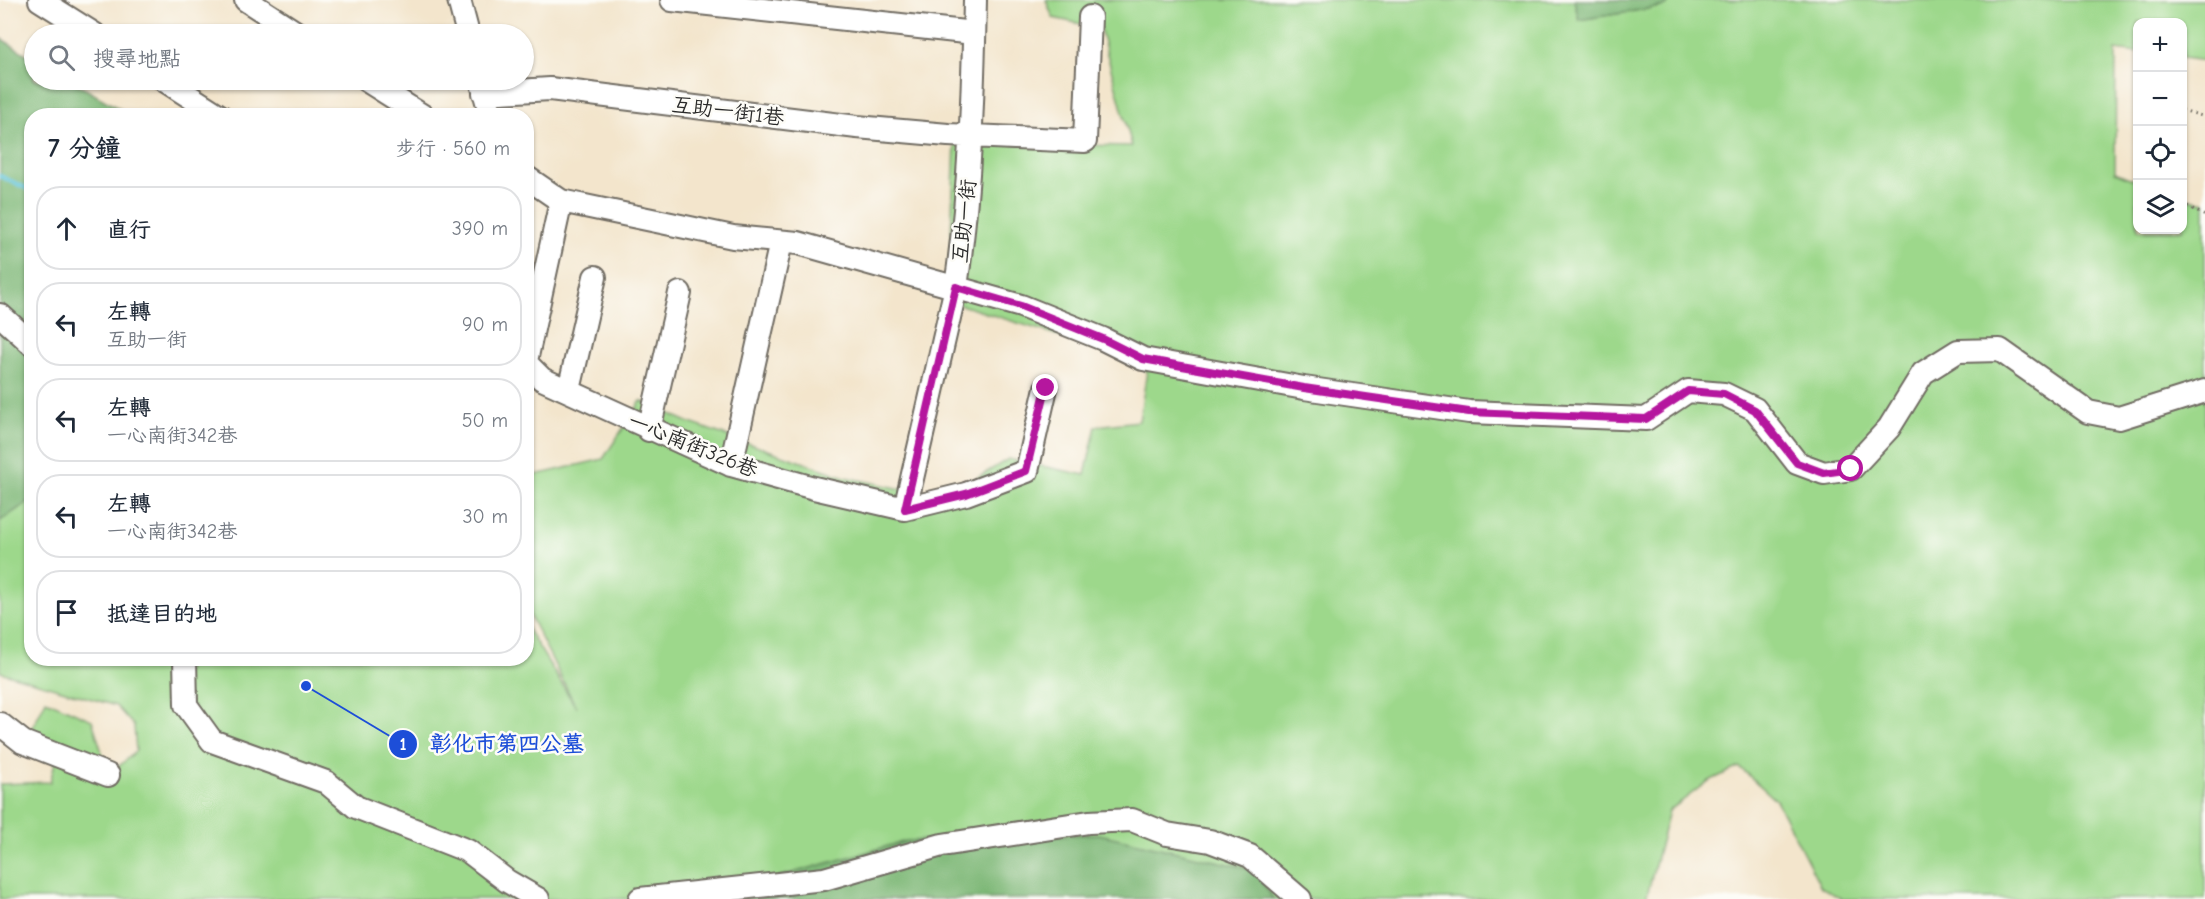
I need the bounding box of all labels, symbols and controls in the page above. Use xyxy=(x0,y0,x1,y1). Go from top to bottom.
map controls xyxy=(2133,18,2187,234)
button: + xyxy=(2133,18,2187,72)
search box xyxy=(24,24,534,90)
icon: search xyxy=(45,41,78,74)
text: 搜尋地點 xyxy=(93,46,181,72)
button: − xyxy=(2133,72,2187,126)
street label: 互助一街1巷 xyxy=(670,92,786,130)
button: locate xyxy=(2133,126,2187,180)
text: 7 分鐘 xyxy=(48,134,121,164)
text: 步行 · 560 m xyxy=(396,137,510,160)
street label: 互助一街 xyxy=(948,178,980,264)
button: layers xyxy=(2133,180,2187,234)
icon: ahead xyxy=(50,212,83,245)
text: 直行 xyxy=(107,217,151,243)
text: 390 m xyxy=(452,217,508,240)
text: 左轉 xyxy=(107,299,151,325)
icon: left xyxy=(50,308,83,341)
text: 90 m xyxy=(462,313,508,336)
text: 互助一街 xyxy=(107,328,187,351)
route end xyxy=(1032,374,1058,400)
text: 左轉 xyxy=(107,395,151,421)
icon: left xyxy=(50,404,83,437)
street label: 一心南街326巷 xyxy=(625,408,761,482)
text: 50 m xyxy=(462,409,508,432)
text: 一心南街342巷 xyxy=(107,424,237,447)
route start xyxy=(1837,455,1863,481)
text: 左轉 xyxy=(107,491,151,517)
icon: left xyxy=(50,500,83,533)
text: 30 m xyxy=(462,505,508,528)
text: 一心南街342巷 xyxy=(107,520,237,543)
icon: arrive xyxy=(50,596,83,629)
text: 抵達目的地 xyxy=(107,601,217,627)
callout: 彰化市第四公墓 xyxy=(388,724,596,764)
text: 彰化市第四公墓 xyxy=(430,731,584,757)
text: 1 xyxy=(399,734,407,755)

